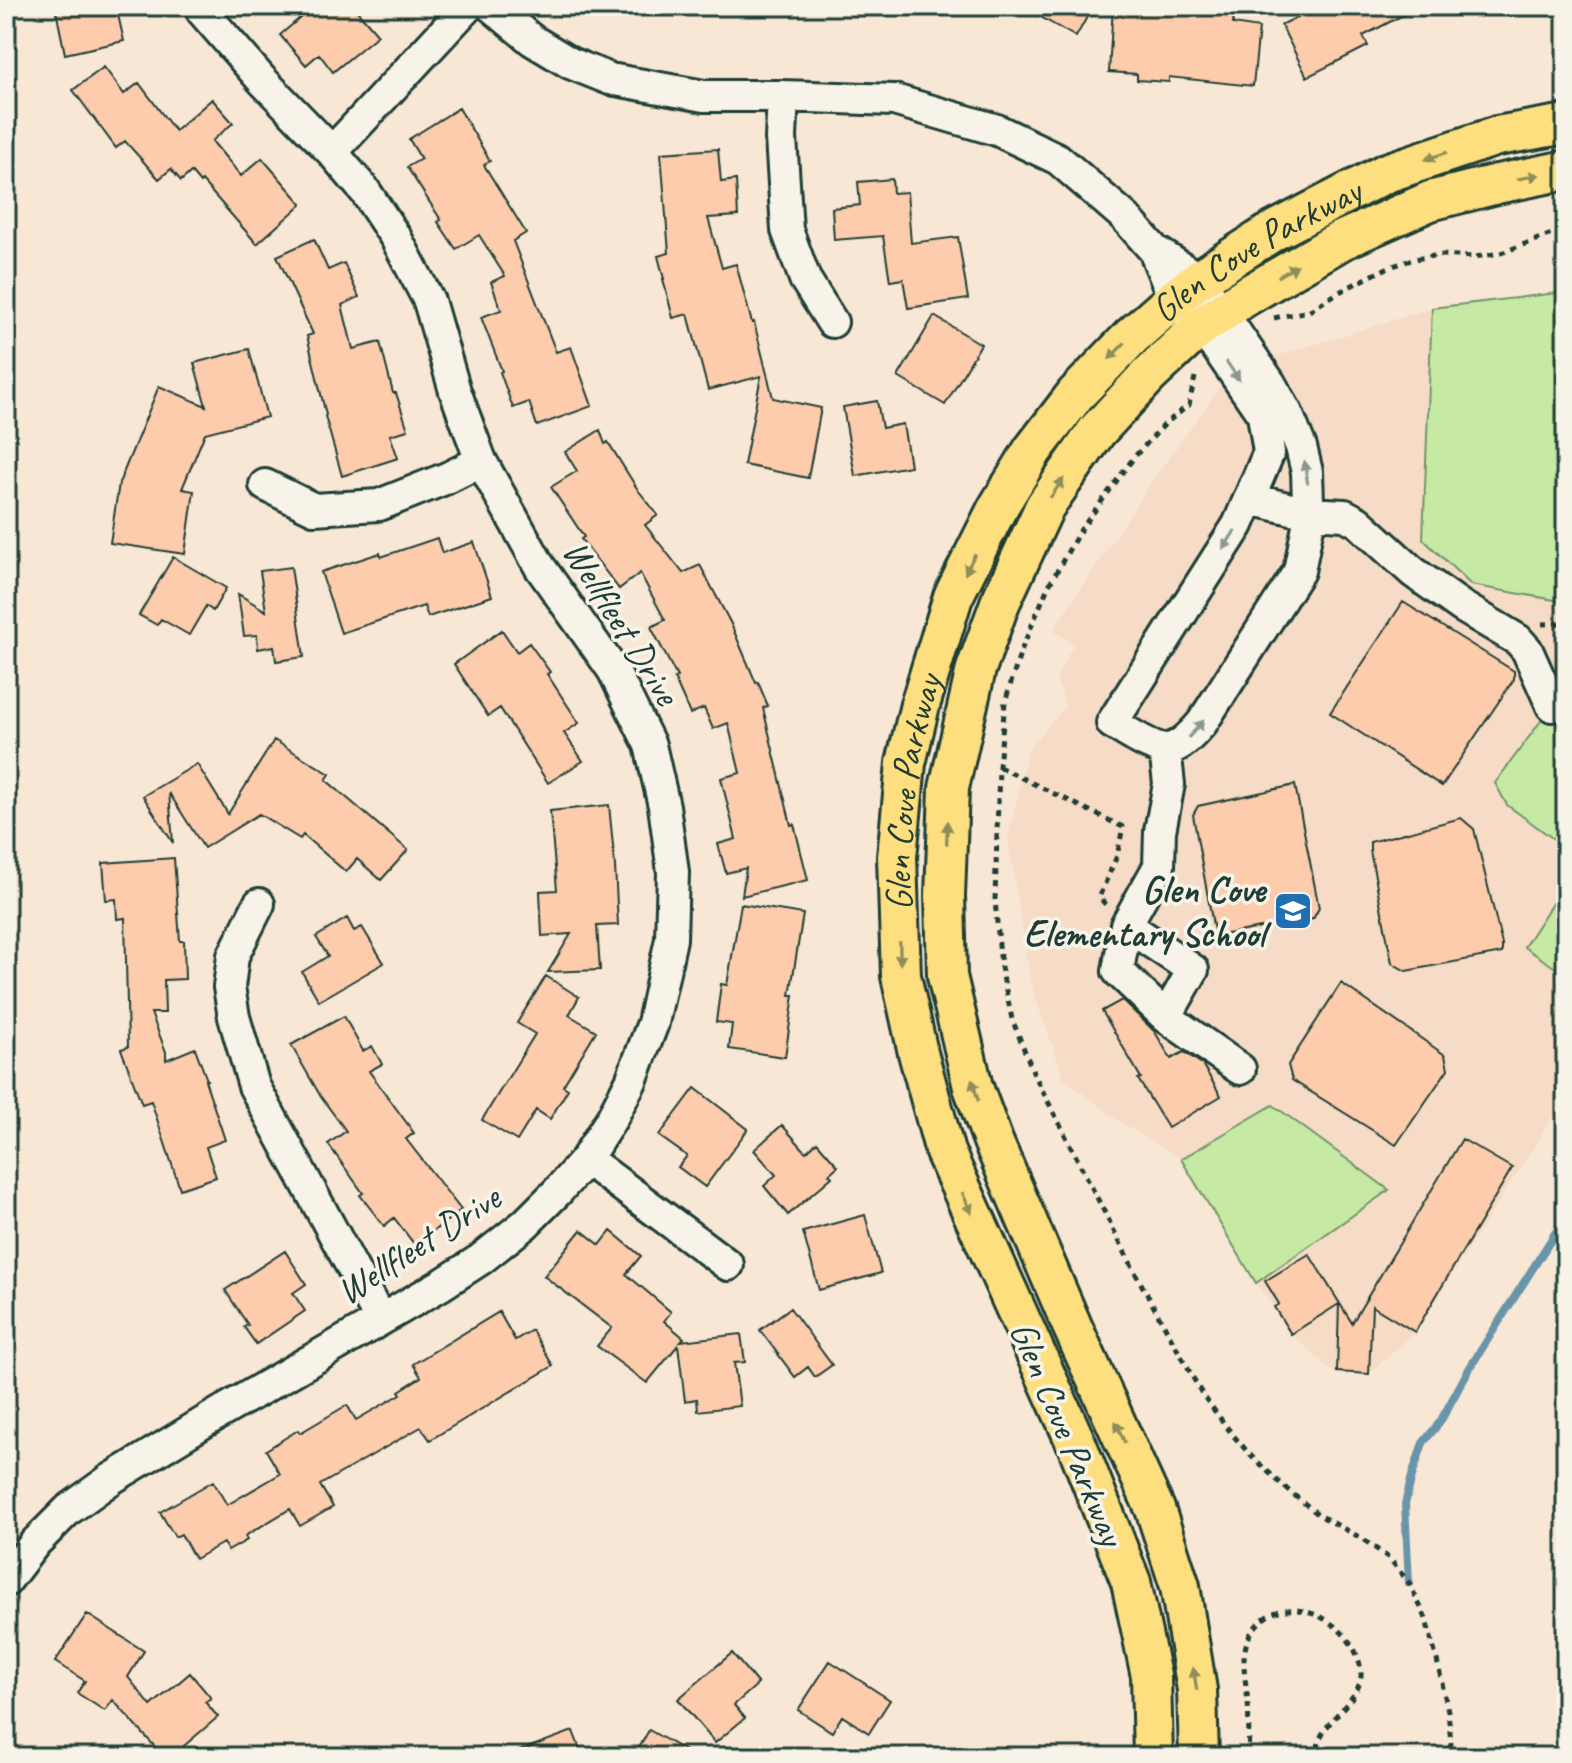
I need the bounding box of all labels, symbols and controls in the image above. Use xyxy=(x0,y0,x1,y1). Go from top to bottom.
one-way arrow xyxy=(1424,151,1448,163)
street label: Glen Cove Parkway xyxy=(1141,166,1371,332)
one-way arrow xyxy=(1516,171,1541,183)
one-way arrow xyxy=(1277,265,1299,279)
one-way arrow xyxy=(1108,341,1126,360)
one-way arrow xyxy=(1225,360,1240,381)
one-way arrow xyxy=(1299,460,1312,485)
one-way arrow xyxy=(1049,478,1064,499)
one-way arrow xyxy=(1222,529,1236,551)
street label: Wellfleet Drive xyxy=(552,531,692,716)
one-way arrow xyxy=(963,552,977,575)
street label: Glen Cove Parkway xyxy=(874,666,953,911)
one-way arrow xyxy=(1187,719,1205,738)
one-way arrow xyxy=(941,820,954,845)
place label: Glen Cove Elementary School xyxy=(1024,866,1272,957)
school or university icon: Glen Cove Elementary School xyxy=(1272,890,1314,932)
one-way arrow xyxy=(894,941,906,966)
one-way arrow xyxy=(968,1077,981,1101)
street label: Wellfleet Drive xyxy=(328,1173,511,1315)
one-way arrow xyxy=(960,1191,974,1214)
street label: Glen Cove Parkway xyxy=(999,1314,1137,1555)
one-way arrow xyxy=(1113,1420,1126,1444)
one-way arrow xyxy=(1188,1666,1201,1691)

